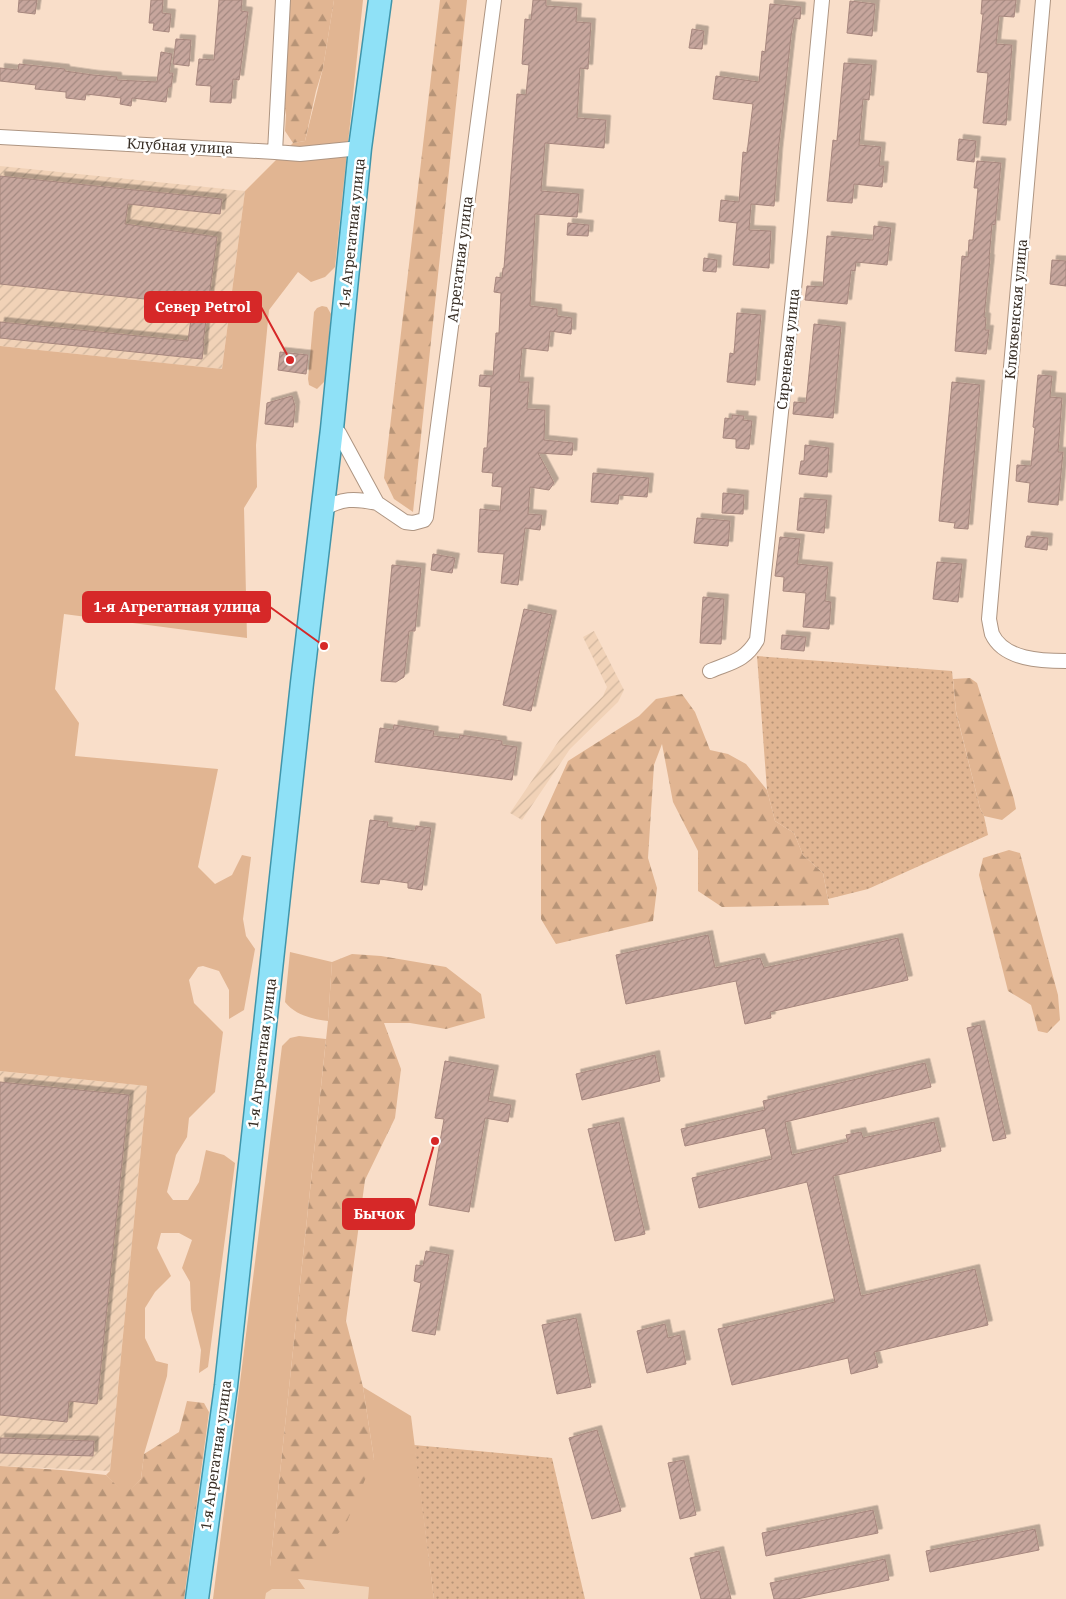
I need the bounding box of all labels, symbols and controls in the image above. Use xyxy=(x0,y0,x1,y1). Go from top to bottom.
street label: Клубная улица xyxy=(126,133,234,158)
street label: 1-я Агрегатная улица xyxy=(334,157,369,309)
street label: Агрегатная улица xyxy=(442,195,477,323)
street label: Клюквенская улица xyxy=(1000,238,1031,380)
street label: Сиреневая улица xyxy=(772,287,803,411)
callout: Север Petrol xyxy=(145,292,261,322)
text: Север Petrol xyxy=(155,296,252,316)
callout: 1-я Агрегатная улица xyxy=(83,592,270,622)
text: 1-я Агрегатная улица xyxy=(93,596,261,616)
street label: 1-я Агрегатная улица xyxy=(243,977,280,1129)
callout: Бычок xyxy=(343,1199,414,1229)
text: Бычок xyxy=(353,1203,405,1223)
street label: 1-я Агрегатная улица xyxy=(196,1379,235,1531)

